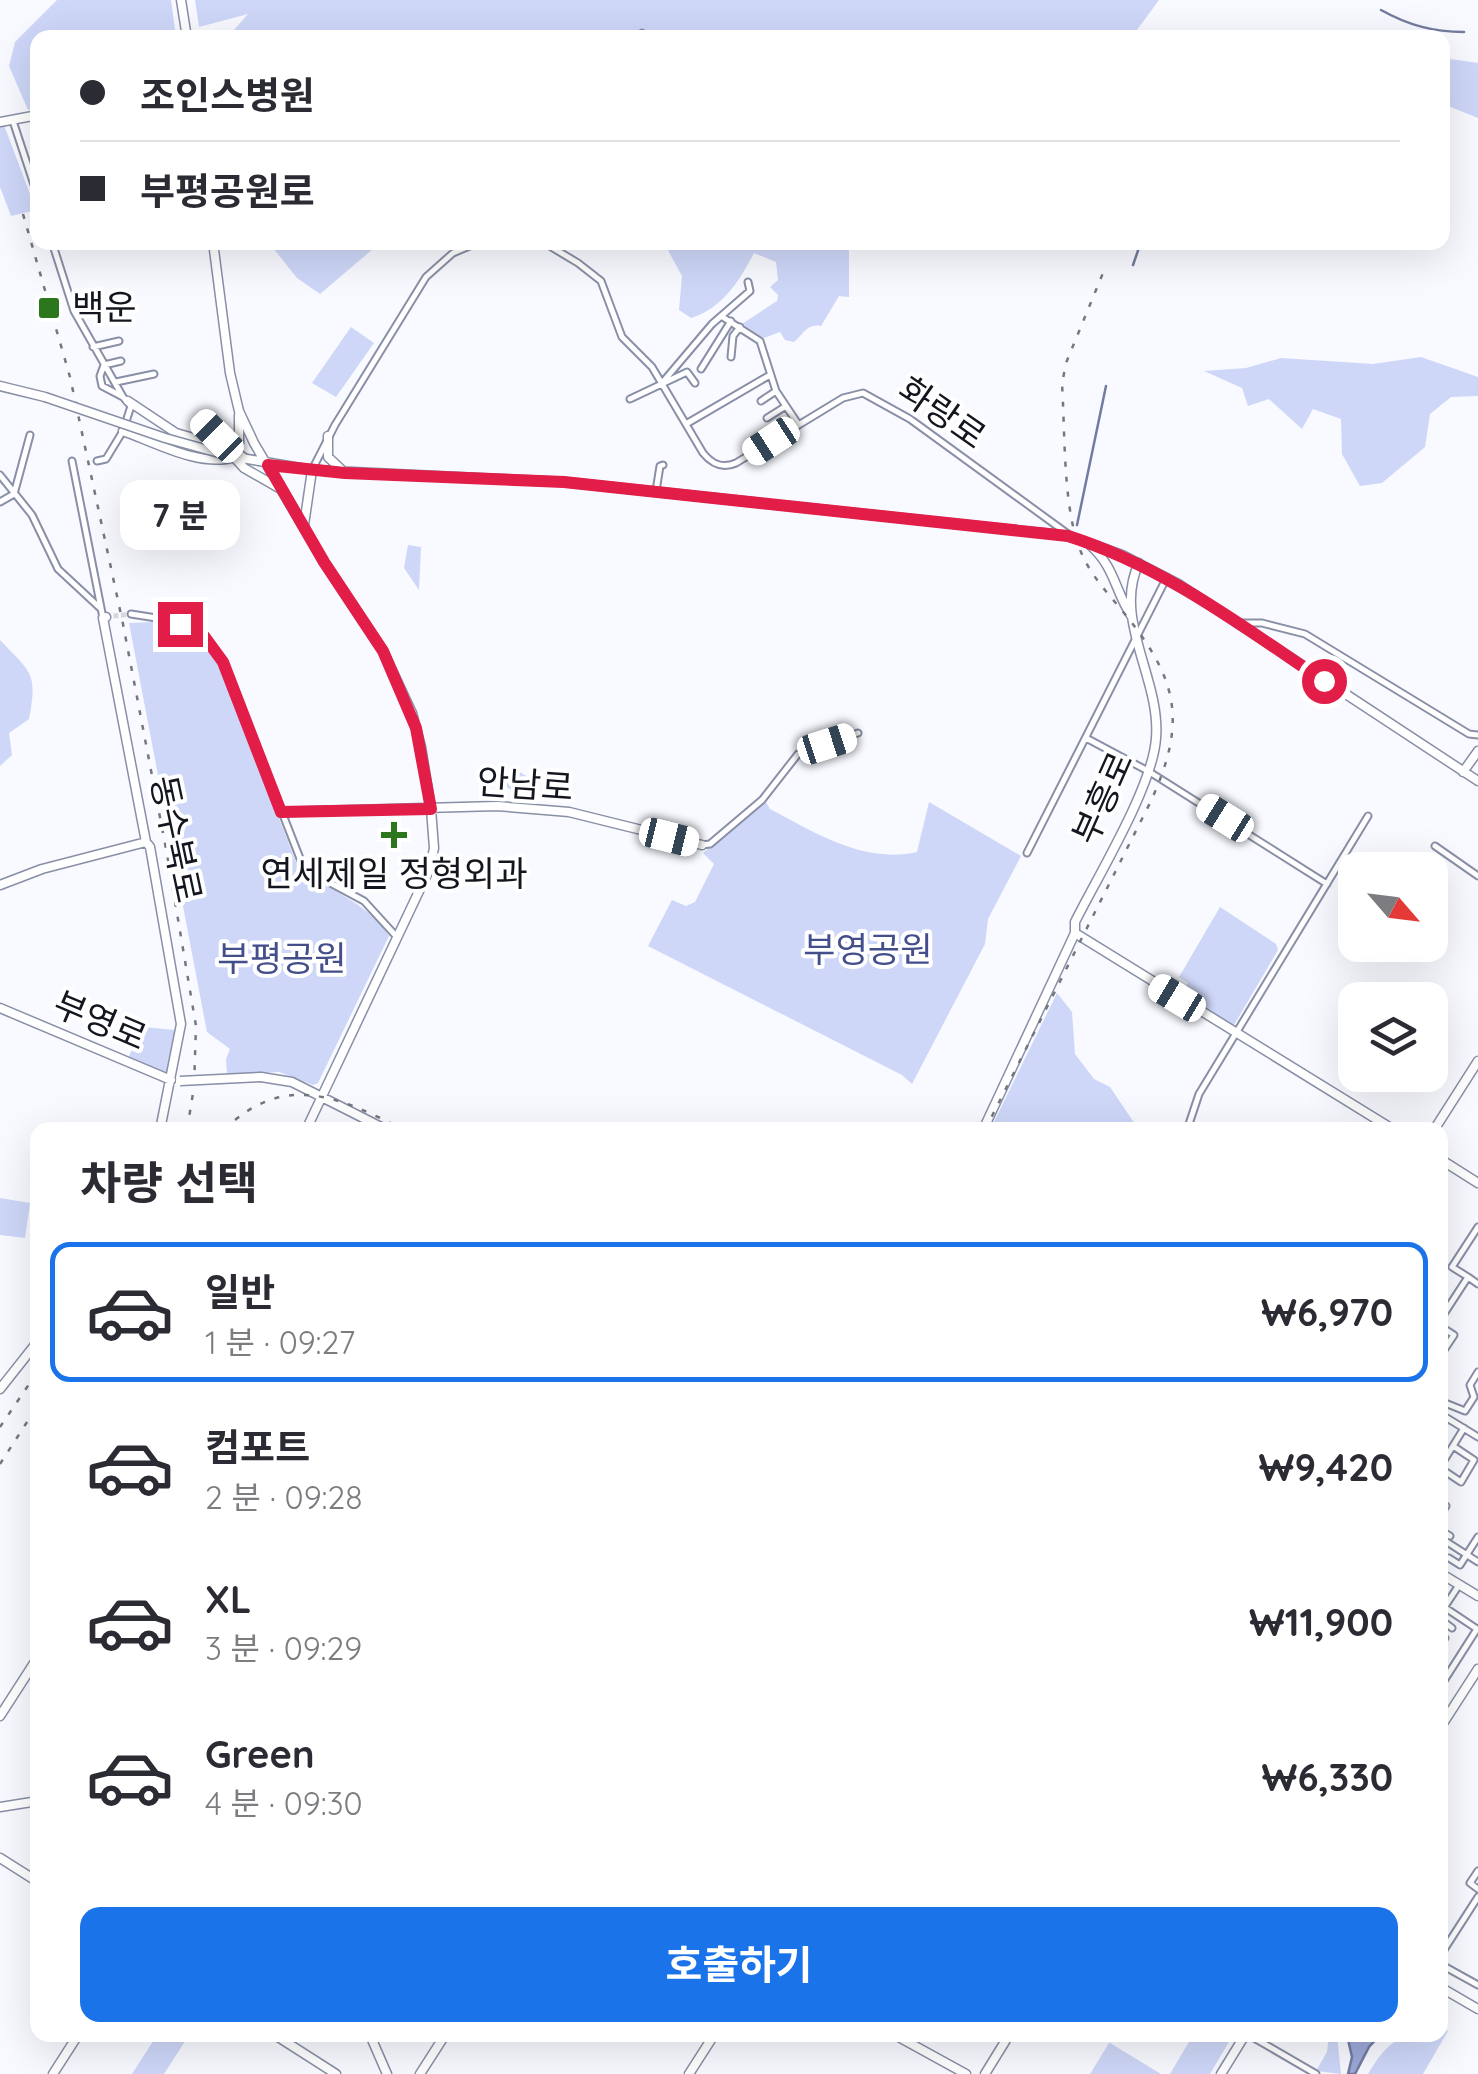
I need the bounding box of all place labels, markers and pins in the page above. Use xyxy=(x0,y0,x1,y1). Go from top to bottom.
place label: 백운 xyxy=(72,285,136,329)
marker: 백운 xyxy=(36,295,62,321)
marker: 연세제일 정형외과 xyxy=(381,822,407,848)
place label: 연세제일 정형외과 xyxy=(260,851,528,895)

